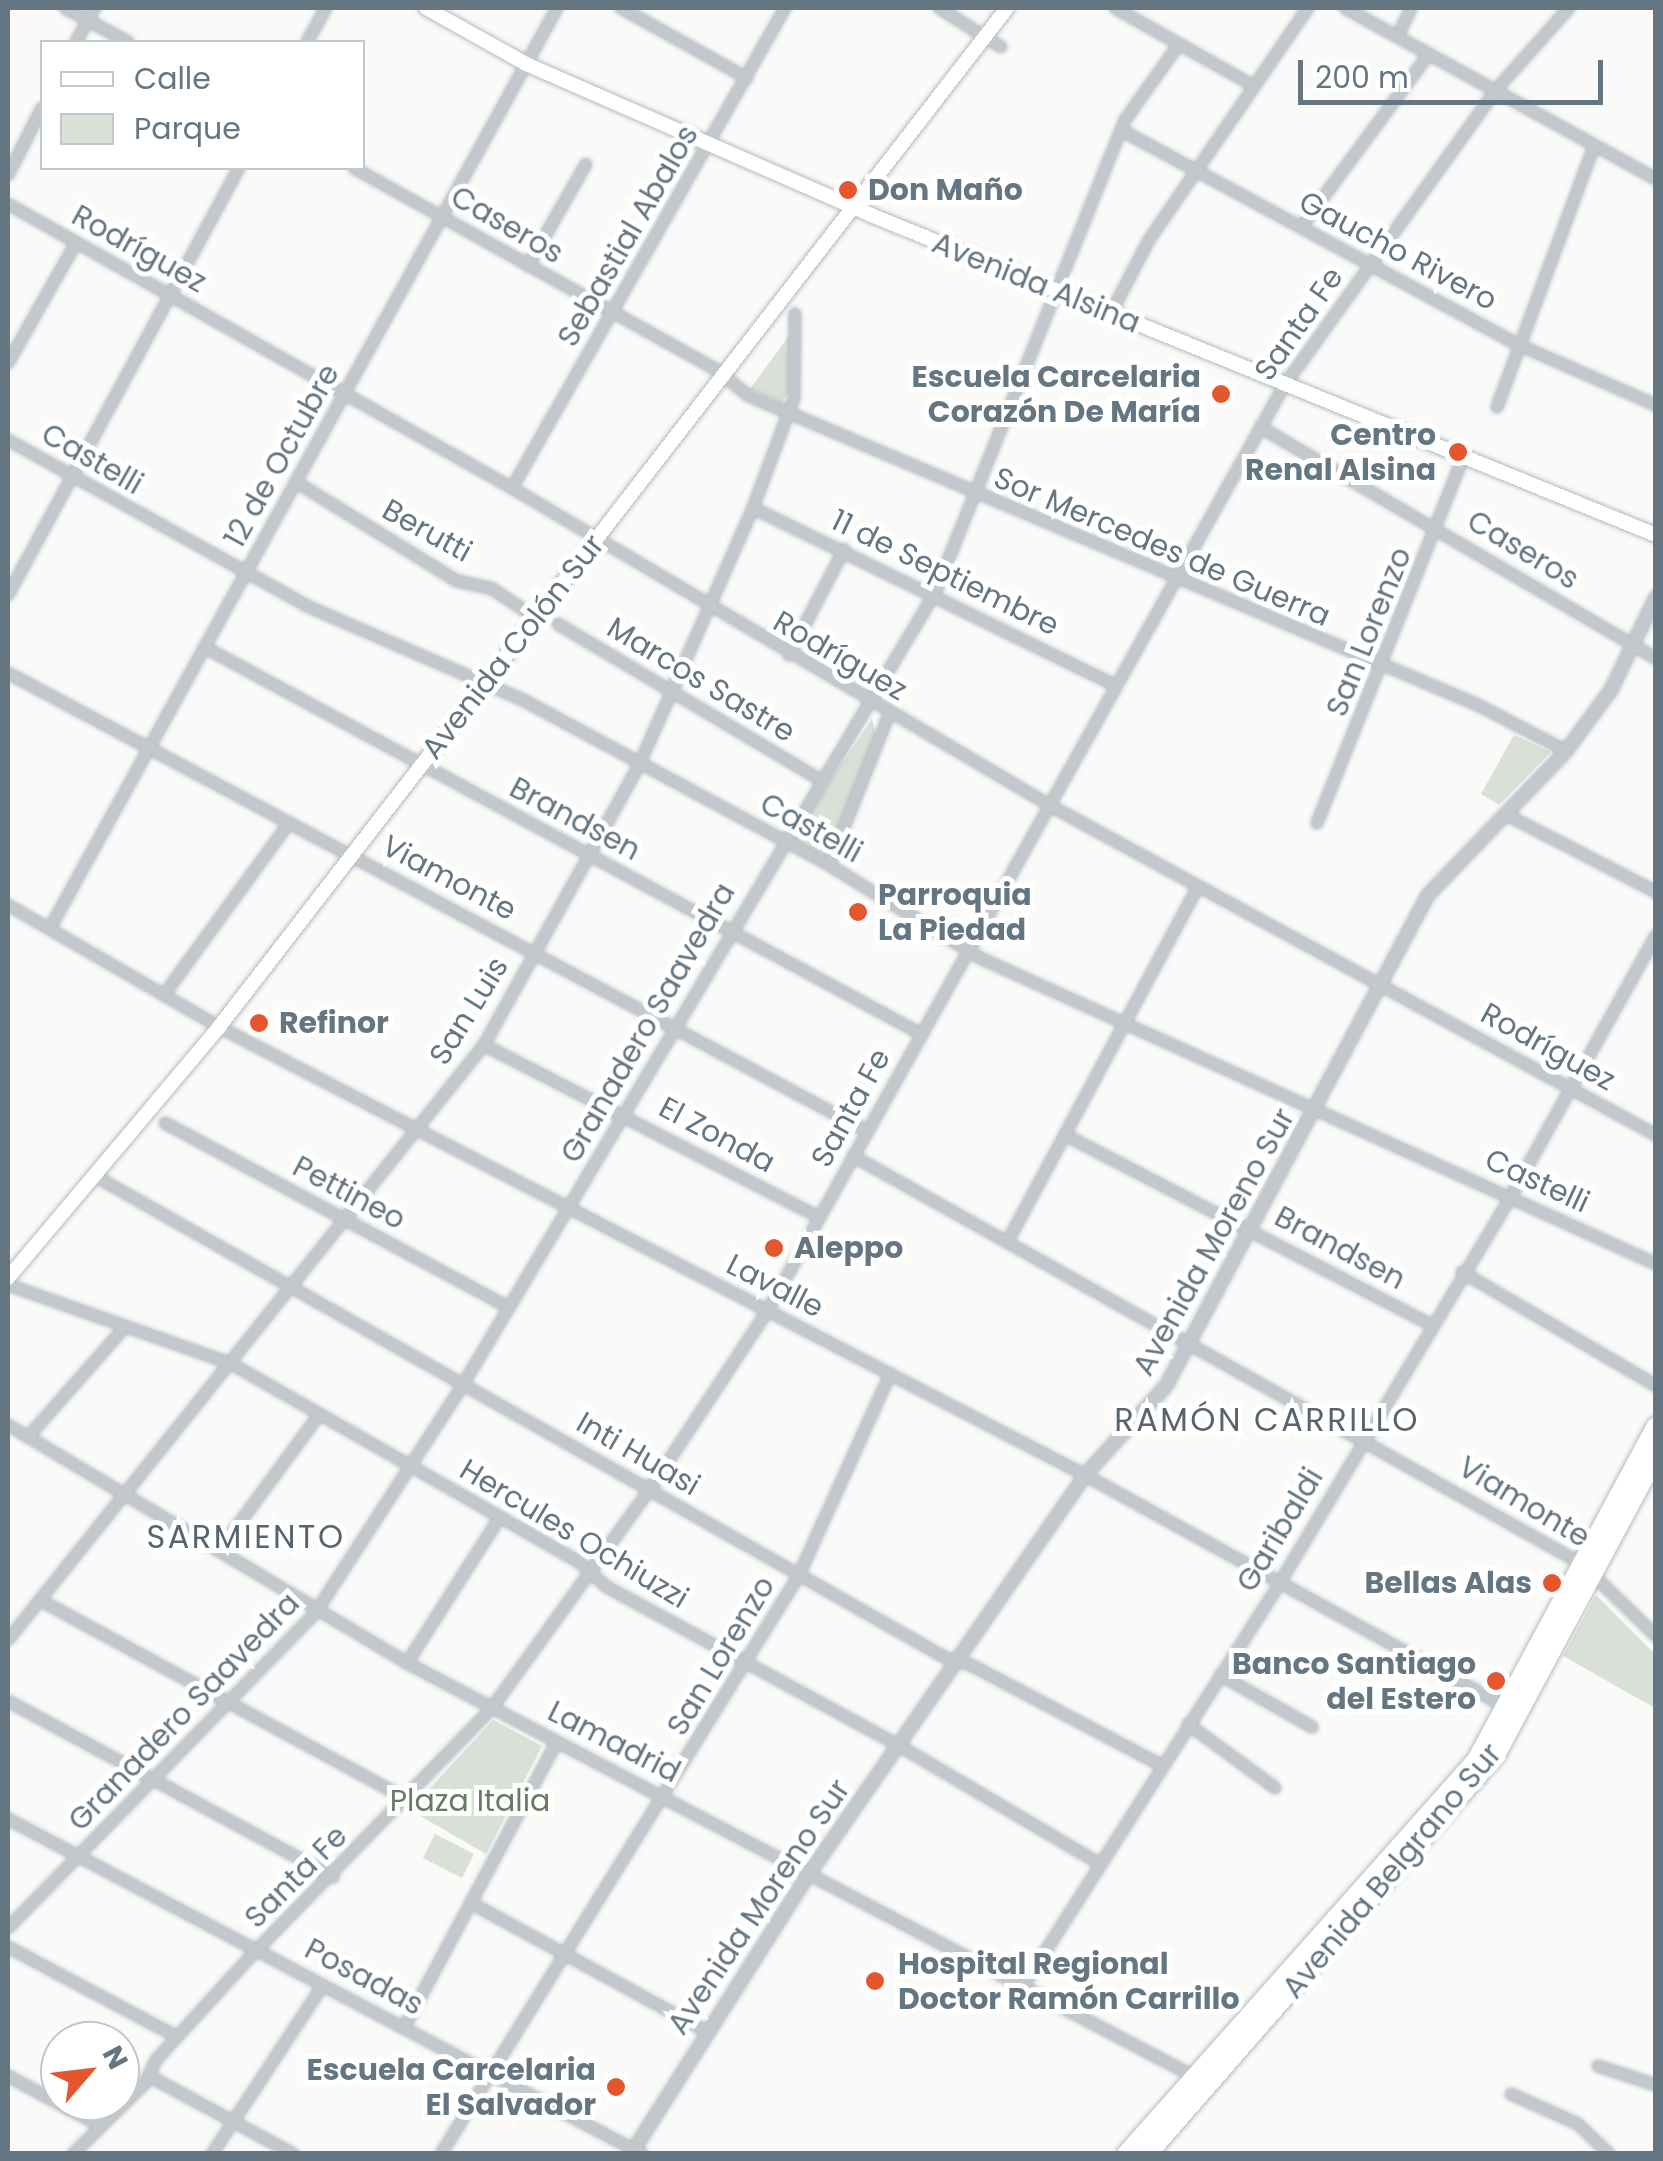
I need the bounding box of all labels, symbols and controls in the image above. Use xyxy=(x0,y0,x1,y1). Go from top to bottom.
legend xyxy=(40,40,365,170)
scale bar xyxy=(1303,40,1608,102)
text: 200 m xyxy=(1315,56,1409,99)
text: Calle xyxy=(134,57,211,100)
text: Parque xyxy=(134,107,241,150)
street label: Sebastial Abalos xyxy=(550,119,706,353)
place label: Don Maño xyxy=(868,172,1023,208)
street label: Caseros xyxy=(444,178,570,272)
marker: Don Maño xyxy=(837,179,859,201)
street label: Gaucho Rivero xyxy=(1293,184,1503,318)
street label: Rodríguez xyxy=(66,197,212,301)
street label: Avenida Alsina xyxy=(927,225,1145,341)
street label: Santa Fe xyxy=(1247,260,1351,388)
street label: 12 de Octubre xyxy=(217,358,347,554)
place label: Escuela Carcelaria Corazón De María xyxy=(912,359,1201,430)
marker: Escuela Carcelaria Corazón De María xyxy=(1210,383,1232,405)
street label: Castelli xyxy=(35,416,149,502)
place label: Centro Renal Alsina xyxy=(1245,417,1436,488)
marker: Centro Renal Alsina xyxy=(1445,439,1471,465)
street label: Sor Mercedes de Guerra xyxy=(989,460,1335,634)
street label: Berutti xyxy=(376,492,478,570)
street label: 11 de Septiembre xyxy=(825,502,1065,644)
street label: Caseros xyxy=(1461,503,1585,597)
street label: Avenida Colón Sur xyxy=(414,528,612,766)
street label: San Lorenzo xyxy=(1319,542,1419,722)
street label: Rodríguez xyxy=(767,603,913,709)
street label: Marcos Sastre xyxy=(601,610,801,750)
street label: Brandsen xyxy=(504,770,646,868)
street label: Castelli xyxy=(754,785,868,871)
street label: Viamonte xyxy=(376,828,522,928)
street label: Granadero Saavedra xyxy=(553,877,743,1169)
place label: Parroquia La Piedad xyxy=(878,877,1032,948)
marker: Parroquia La Piedad xyxy=(847,901,869,923)
street label: San Luis xyxy=(422,950,516,1072)
street label: Rodríguez xyxy=(1475,995,1621,1099)
place label: Refinor xyxy=(279,1005,389,1041)
marker: Refinor xyxy=(248,1012,270,1034)
street label: Santa Fe xyxy=(804,1042,898,1174)
street label: El Zonda xyxy=(653,1090,781,1180)
street label: Avenida Moreno Sur xyxy=(1126,1102,1302,1382)
street label: Castelli xyxy=(1479,1141,1595,1221)
street label: Pettineo xyxy=(287,1148,411,1238)
street label: Brandsen xyxy=(1269,1199,1411,1297)
place label: Aleppo xyxy=(794,1230,903,1266)
marker: Aleppo xyxy=(763,1237,785,1259)
street label: Lavalle xyxy=(721,1246,829,1326)
district label: RAMÓN CARRILLO xyxy=(1114,1401,1420,1439)
street label: Inti Huasi xyxy=(570,1404,706,1504)
street label: Viamonte xyxy=(1452,1449,1596,1555)
street label: Hercules Ochiuzzi xyxy=(453,1452,695,1616)
street label: Garibaldi xyxy=(1229,1462,1331,1598)
district label: SARMIENTO xyxy=(146,1518,346,1556)
place label: Bellas Alas xyxy=(1365,1565,1532,1601)
street label: San Lorenzo xyxy=(659,1570,783,1742)
marker: Bellas Alas xyxy=(1541,1572,1563,1594)
street label: Granadero Saavedra xyxy=(61,1586,307,1838)
place label: Banco Santiago del Estero xyxy=(1232,1646,1476,1716)
marker: Banco Santiago del Estero xyxy=(1485,1670,1507,1692)
street label: Lamadrid xyxy=(542,1693,686,1791)
street label: Avenida Belgrano Sur xyxy=(1275,1736,1509,2006)
street label: Avenida Moreno Sur xyxy=(660,1773,858,2041)
park label: Plaza Italia xyxy=(390,1783,550,1819)
street label: Santa Fe xyxy=(237,1818,355,1936)
street label: Posadas xyxy=(299,1931,429,2023)
place label: Hospital Regional Doctor Ramón Carrillo xyxy=(898,1946,1240,2016)
marker: Hospital Regional Doctor Ramón Carrillo xyxy=(862,1968,888,1994)
north arrow xyxy=(40,2021,140,2121)
text: N xyxy=(93,2039,137,2076)
place label: Escuela Carcelaria El Salvador xyxy=(307,2052,596,2122)
marker: Escuela Carcelaria El Salvador xyxy=(605,2076,627,2098)

